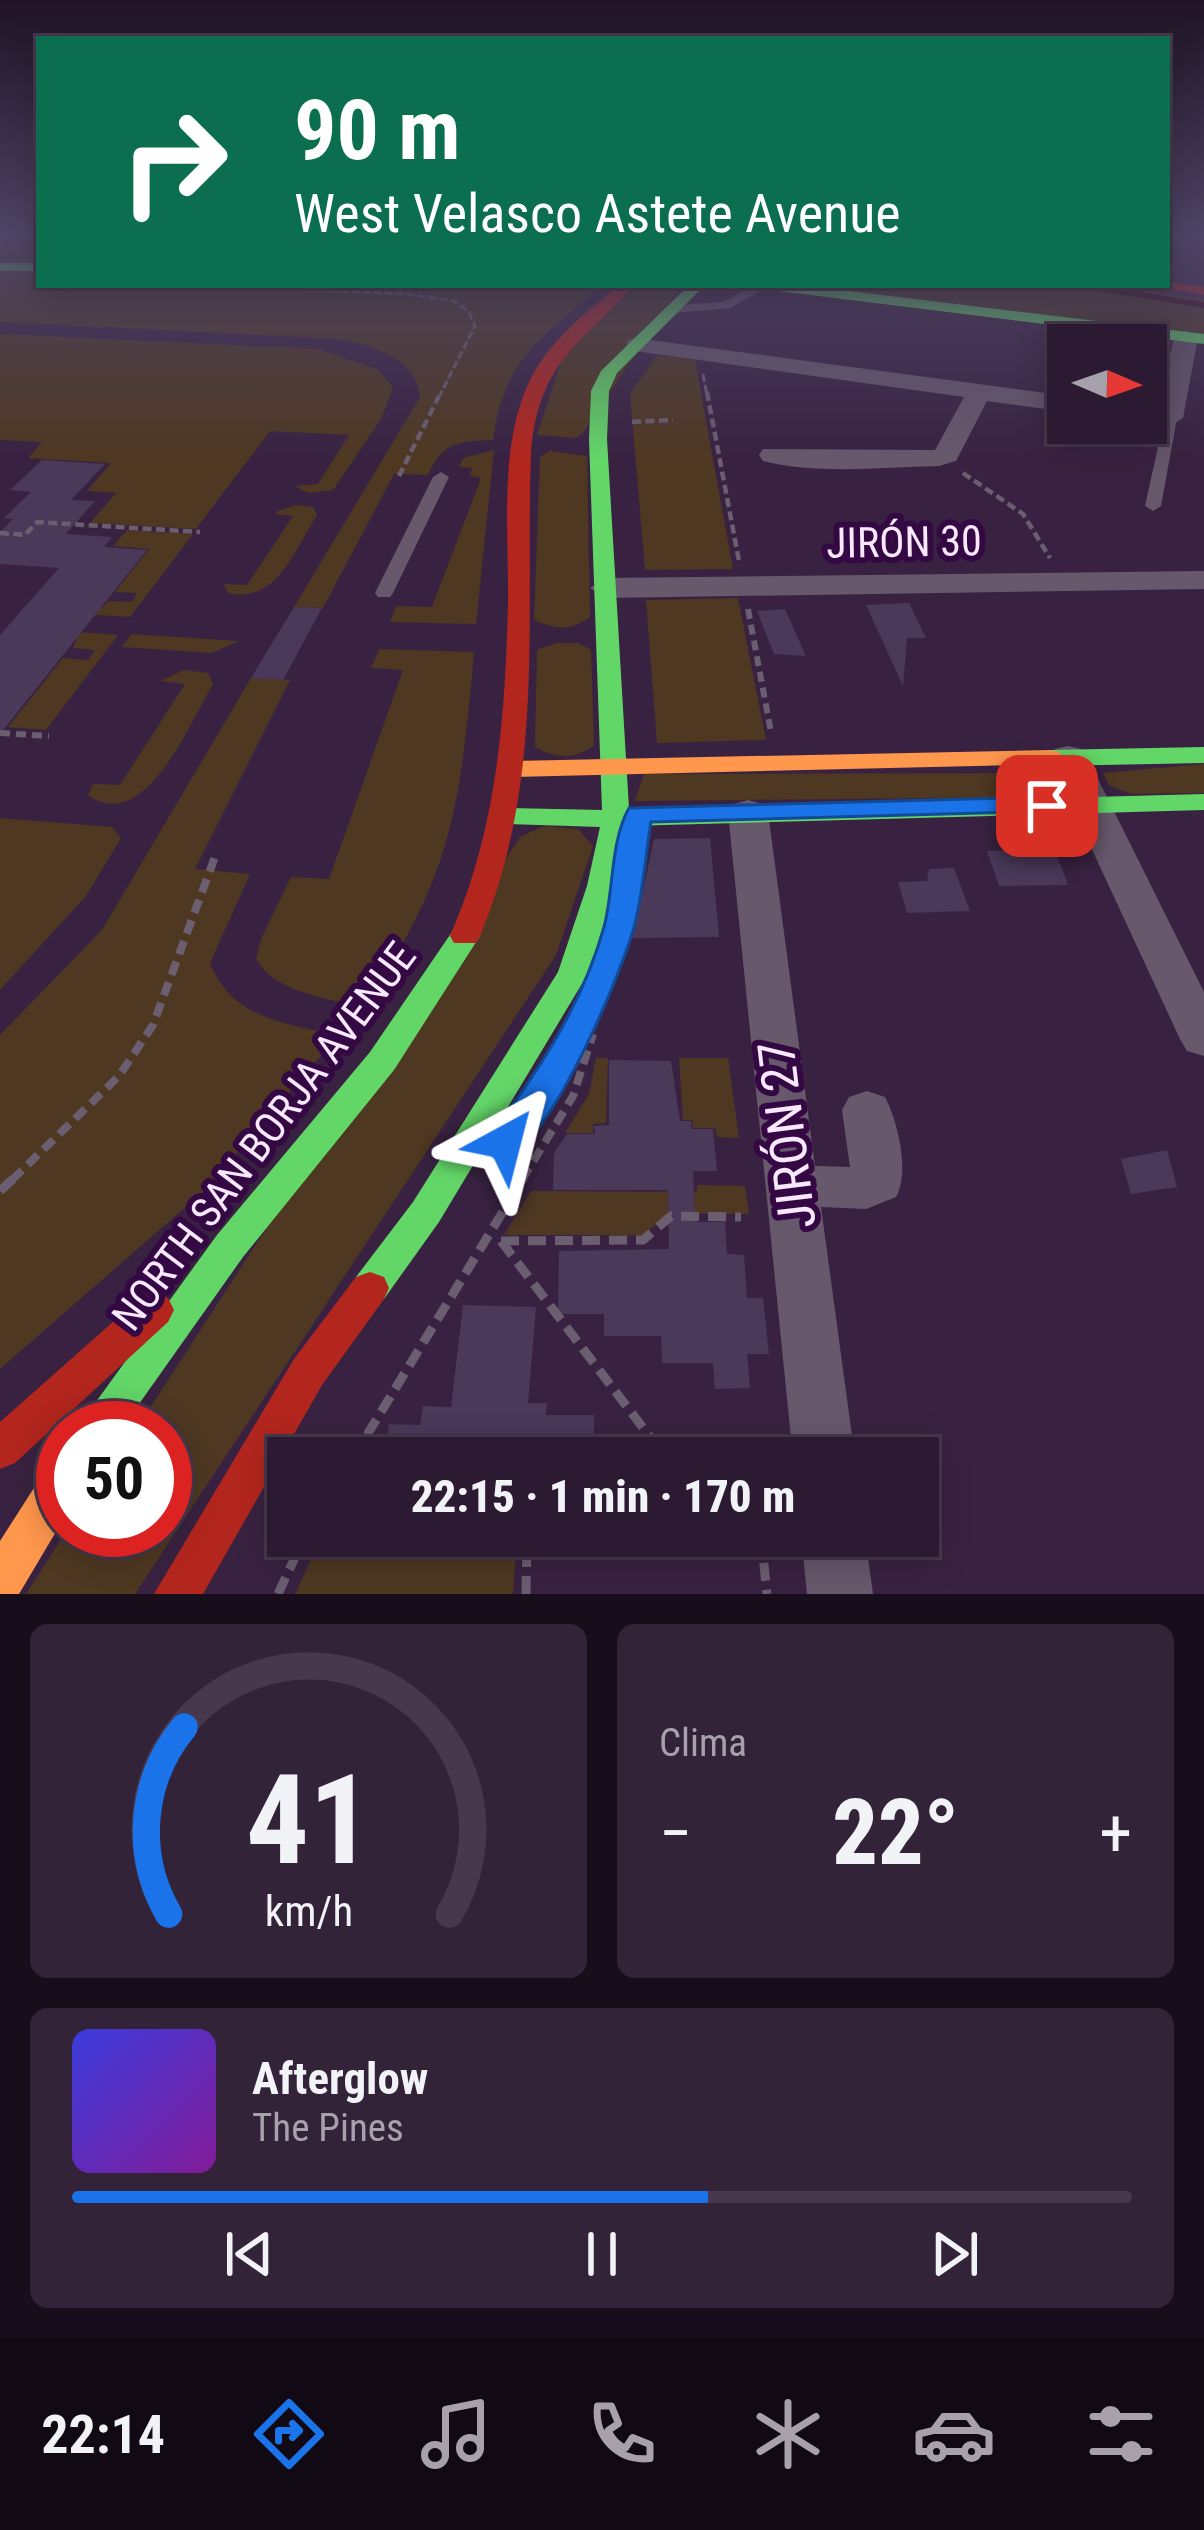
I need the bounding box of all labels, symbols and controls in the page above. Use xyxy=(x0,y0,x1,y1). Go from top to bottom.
text: 90 m xyxy=(294,81,461,180)
icon: right xyxy=(96,84,252,240)
text: West Velasco Astete Avenue xyxy=(294,182,901,245)
north arrow xyxy=(1047,324,1167,444)
map controls xyxy=(1047,324,1167,444)
street label: JIRÓN 30 xyxy=(826,516,982,568)
pin xyxy=(996,755,1098,857)
icon: arrive xyxy=(1014,773,1080,839)
street label: NORTH SAN BORJA AVENUE xyxy=(102,933,426,1339)
street label: JIRÓN 27 xyxy=(746,1038,828,1232)
position arrow xyxy=(442,1079,568,1205)
speed limit sign: 50 xyxy=(36,1401,192,1557)
text: 22:15 · 1 min · 170 m xyxy=(411,1470,795,1523)
text: Clima xyxy=(659,1720,747,1766)
text: 41 xyxy=(245,1747,372,1893)
text: 22° xyxy=(832,1781,959,1886)
text: − xyxy=(659,1795,692,1872)
text: + xyxy=(1099,1795,1132,1872)
text: km/h xyxy=(264,1886,353,1936)
text: Afterglow xyxy=(252,2052,428,2105)
text: The Pines xyxy=(252,2105,404,2151)
icon: previous xyxy=(216,2221,282,2287)
icon: pause xyxy=(569,2221,635,2287)
icon: next xyxy=(922,2221,988,2287)
icon: directions xyxy=(247,2392,331,2476)
icon: music xyxy=(414,2392,498,2476)
icon: phone xyxy=(580,2392,664,2476)
icon: climate xyxy=(746,2392,830,2476)
icon: car xyxy=(912,2392,996,2476)
icon: filters xyxy=(1079,2392,1163,2476)
text: 22:14 xyxy=(41,2403,165,2466)

